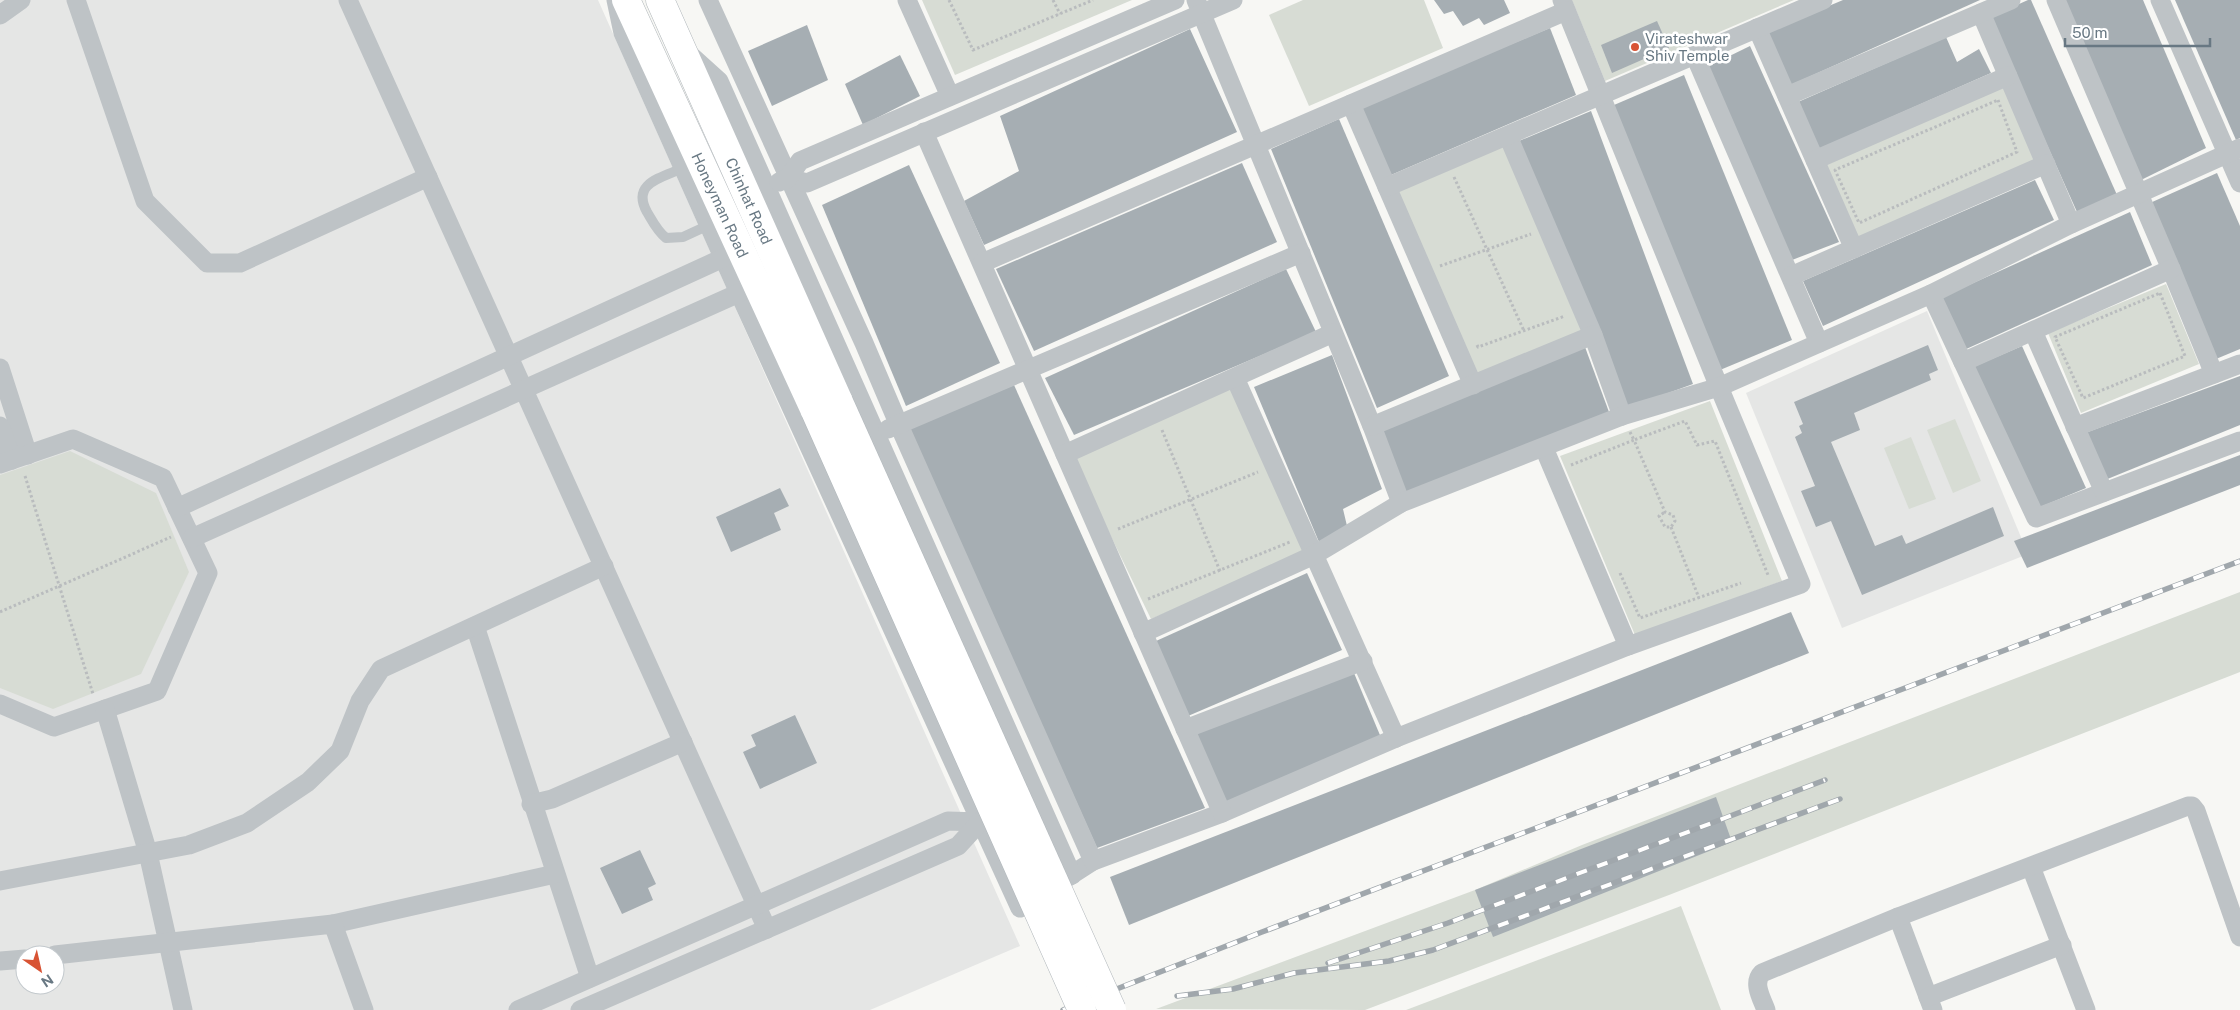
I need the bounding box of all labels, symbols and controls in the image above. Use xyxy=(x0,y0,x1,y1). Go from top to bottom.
scale bar xyxy=(2065,15,2210,47)
text: 50 m xyxy=(2072,24,2107,41)
place label: Virateshwar Shiv Temple xyxy=(1645,30,1730,64)
marker: Virateshwar Shiv Temple xyxy=(1629,41,1641,53)
street label: Honeyman Road xyxy=(688,150,752,260)
street label: Chinhat Road xyxy=(722,155,776,247)
north arrow xyxy=(15,945,65,995)
text: N xyxy=(38,971,56,990)

